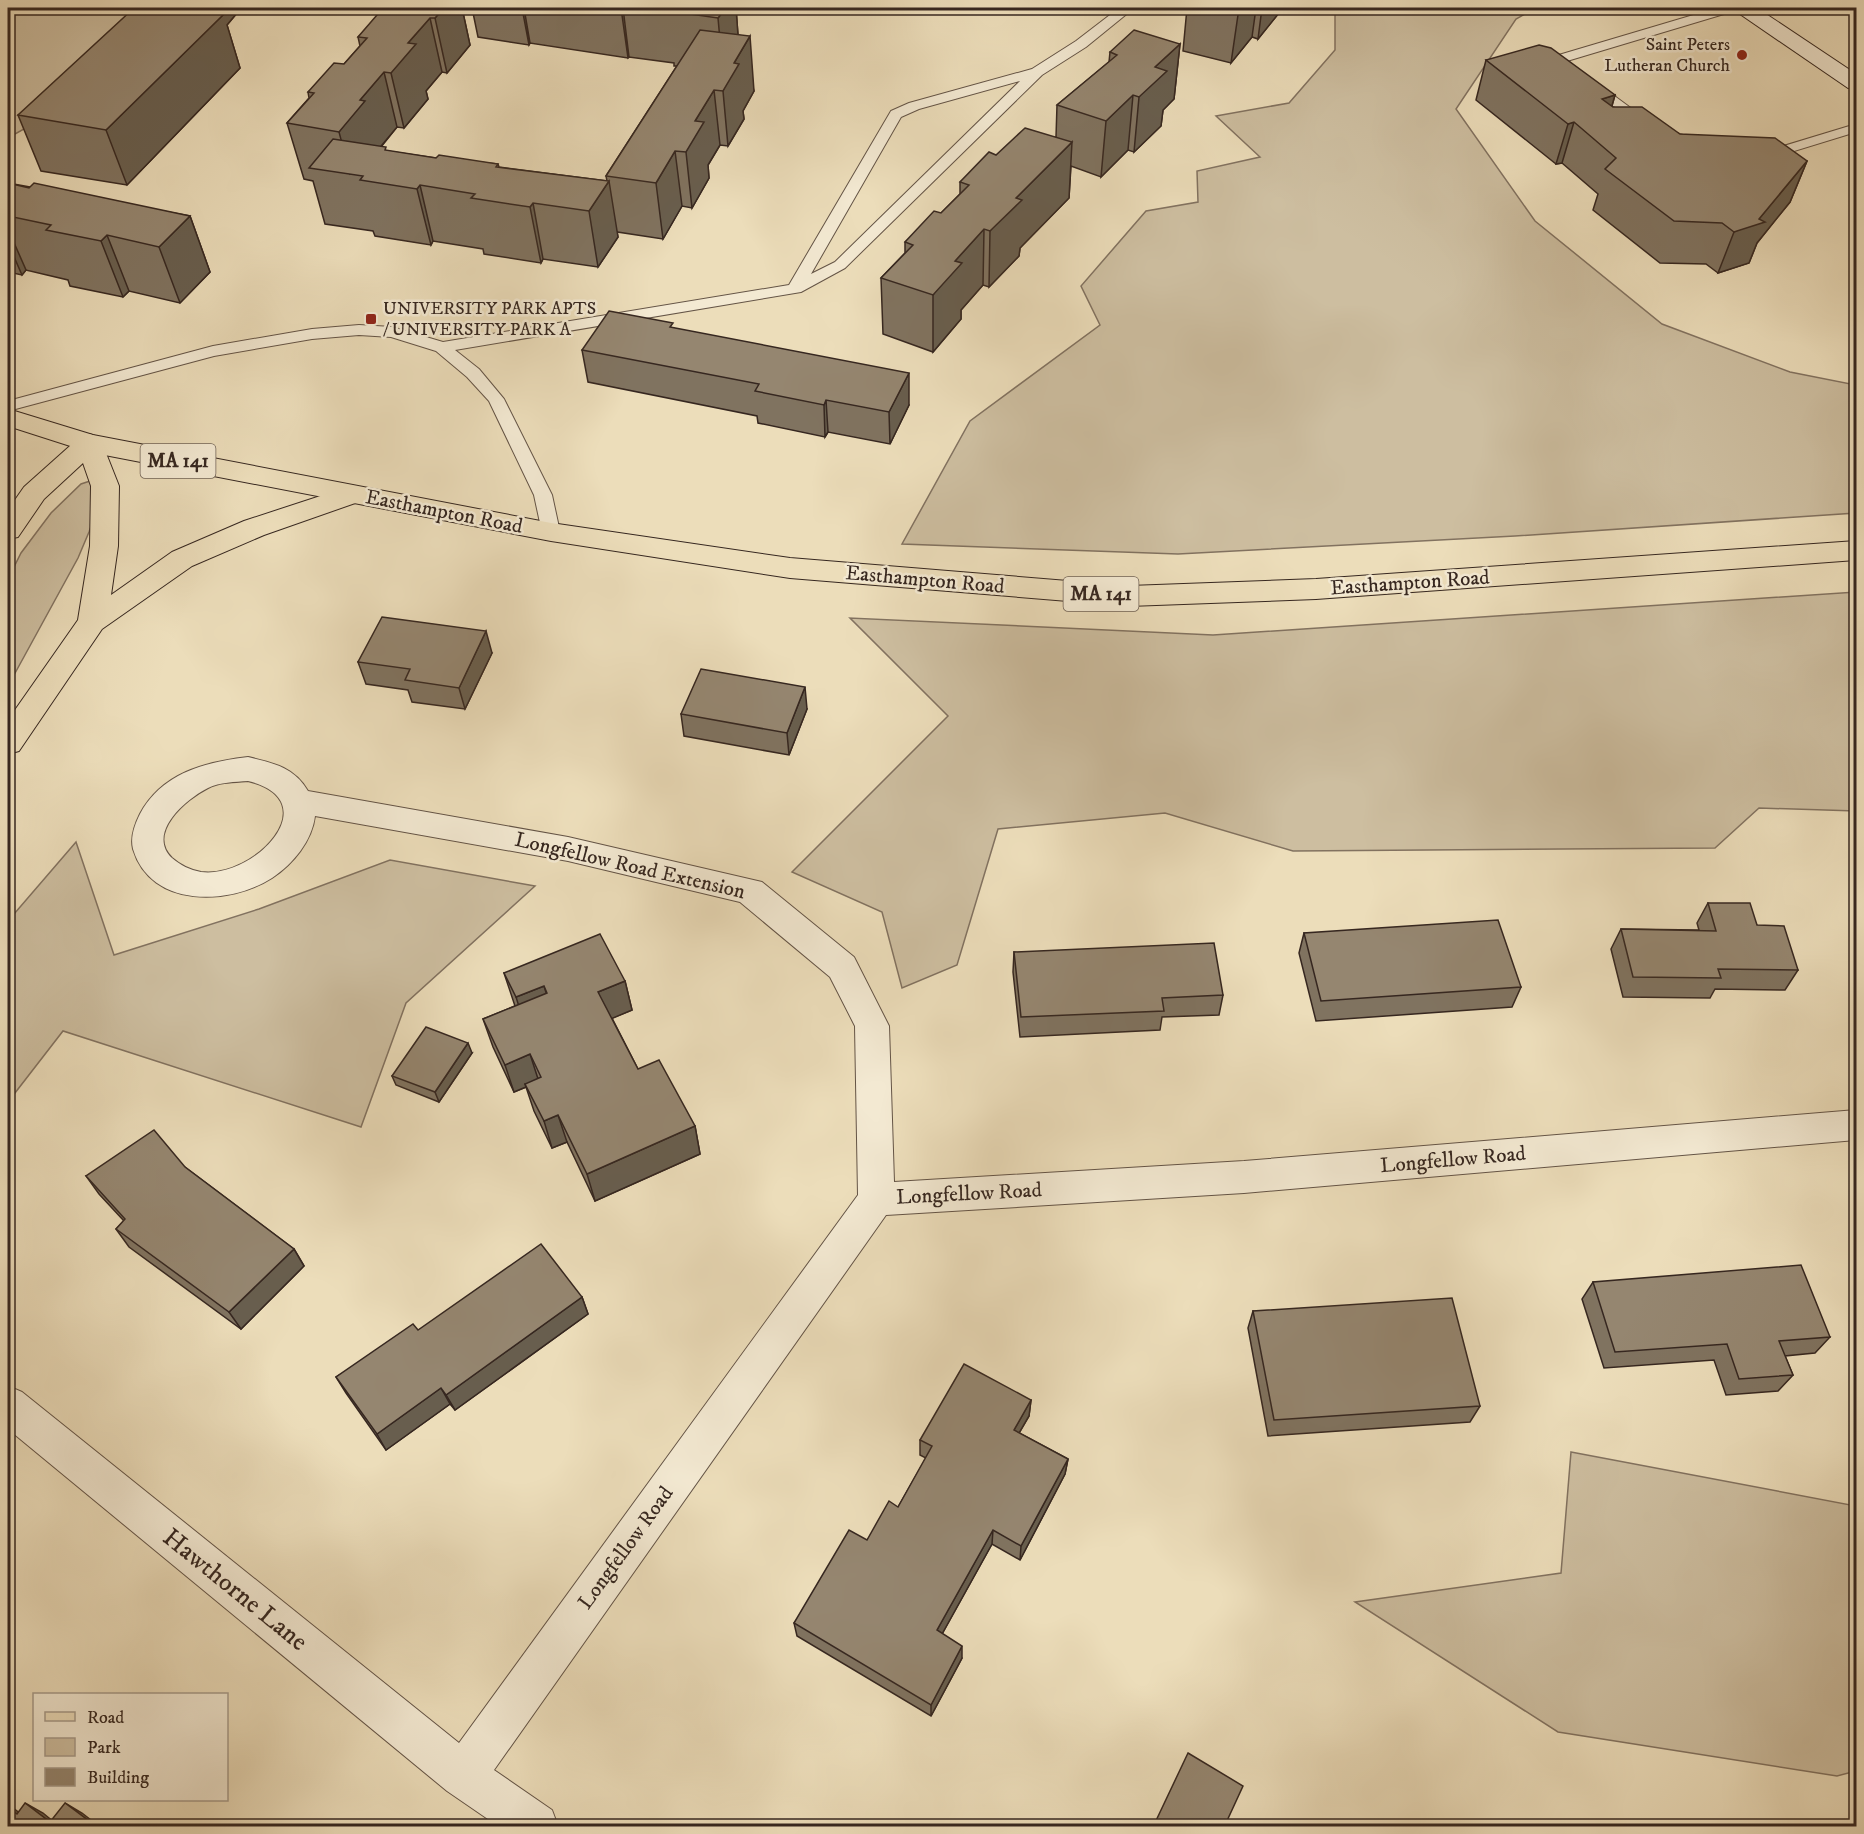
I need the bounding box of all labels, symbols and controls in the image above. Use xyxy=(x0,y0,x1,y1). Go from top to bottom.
place label: Saint Peters Lutheran Church xyxy=(1604,34,1731,77)
marker: Saint Peters Lutheran Church xyxy=(1735,48,1749,62)
place label: UNIVERSITY PARK APTS / UNIVERSITY PARK A xyxy=(383,298,596,341)
marker: UNIVERSITY PARK APTS / UNIVERSITY PARK A xyxy=(364,312,378,326)
road number: MA 141 xyxy=(140,444,216,478)
street label: Easthampton Road xyxy=(363,484,525,540)
street label: Easthampton Road xyxy=(844,560,1006,600)
street label: Easthampton Road xyxy=(1329,564,1491,602)
road number: MA 141 xyxy=(1064,577,1138,611)
street label: Longfellow Road Extension xyxy=(512,827,748,905)
street label: Longfellow Road xyxy=(1379,1141,1527,1179)
street label: Longfellow Road xyxy=(895,1177,1043,1211)
street label: Longfellow Road xyxy=(573,1481,680,1615)
street label: Hawthorne Lane xyxy=(156,1521,314,1659)
legend xyxy=(33,1693,228,1801)
text: Road xyxy=(87,1707,124,1729)
text: Park xyxy=(87,1737,121,1759)
text: Building xyxy=(87,1767,149,1789)

